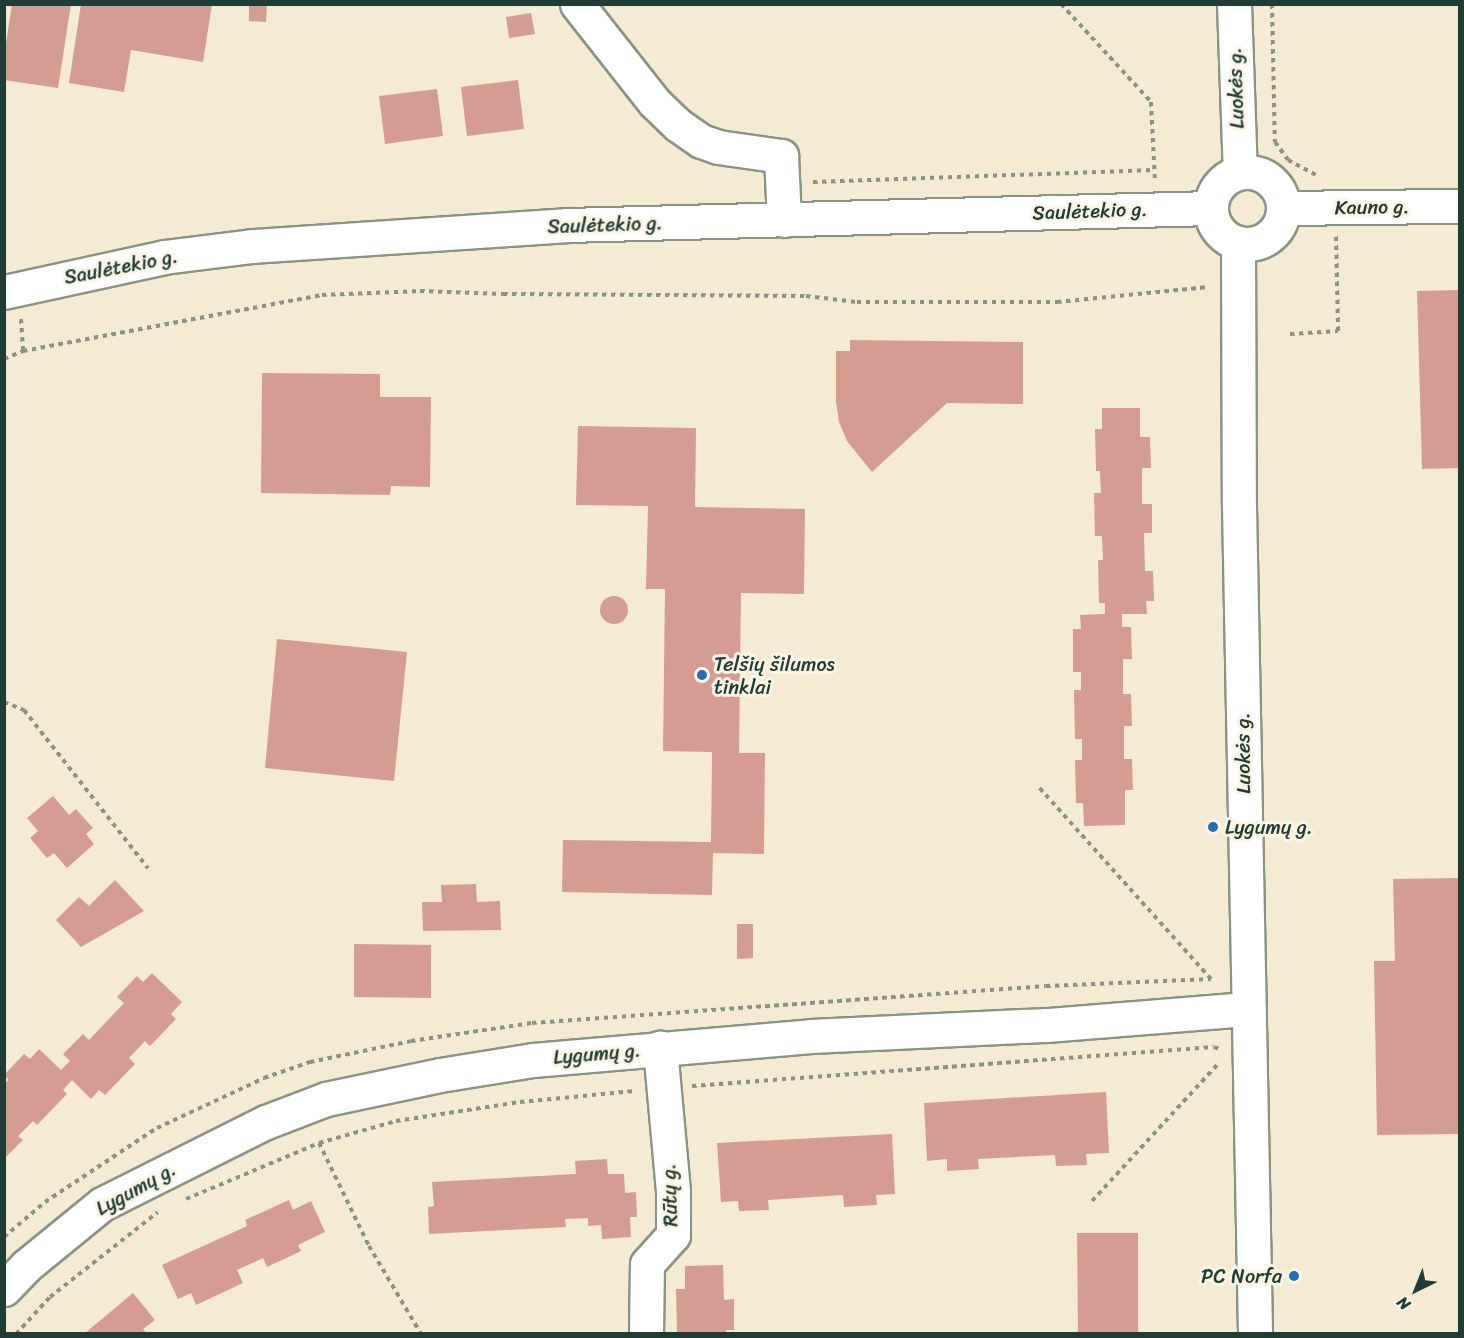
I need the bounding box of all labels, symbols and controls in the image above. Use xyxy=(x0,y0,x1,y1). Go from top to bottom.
street label: Luokės g. xyxy=(1223,47,1249,129)
street label: Kauno g. xyxy=(1334,194,1410,220)
street label: Saulėtekio g. xyxy=(1032,197,1148,225)
street label: Saulėtekio g. xyxy=(547,211,663,239)
street label: Saulėtekio g. xyxy=(62,244,180,290)
place label: Telšių šilumos tinklai xyxy=(714,652,835,699)
marker: Telšių šilumos tinklai xyxy=(695,668,709,682)
street label: Luokės g. xyxy=(1230,712,1256,794)
place label: Lygumų g. xyxy=(1225,815,1313,839)
marker: Lygumų g. xyxy=(1206,820,1220,834)
street label: Lygumų g. xyxy=(552,1038,642,1070)
street label: Lygumų g. xyxy=(92,1157,180,1221)
street label: Rūtų g. xyxy=(657,1163,683,1227)
north arrow xyxy=(1386,1260,1446,1320)
place label: PC Norfa xyxy=(1201,1264,1282,1288)
marker: PC Norfa xyxy=(1287,1269,1301,1283)
text: N xyxy=(1389,1289,1417,1318)

